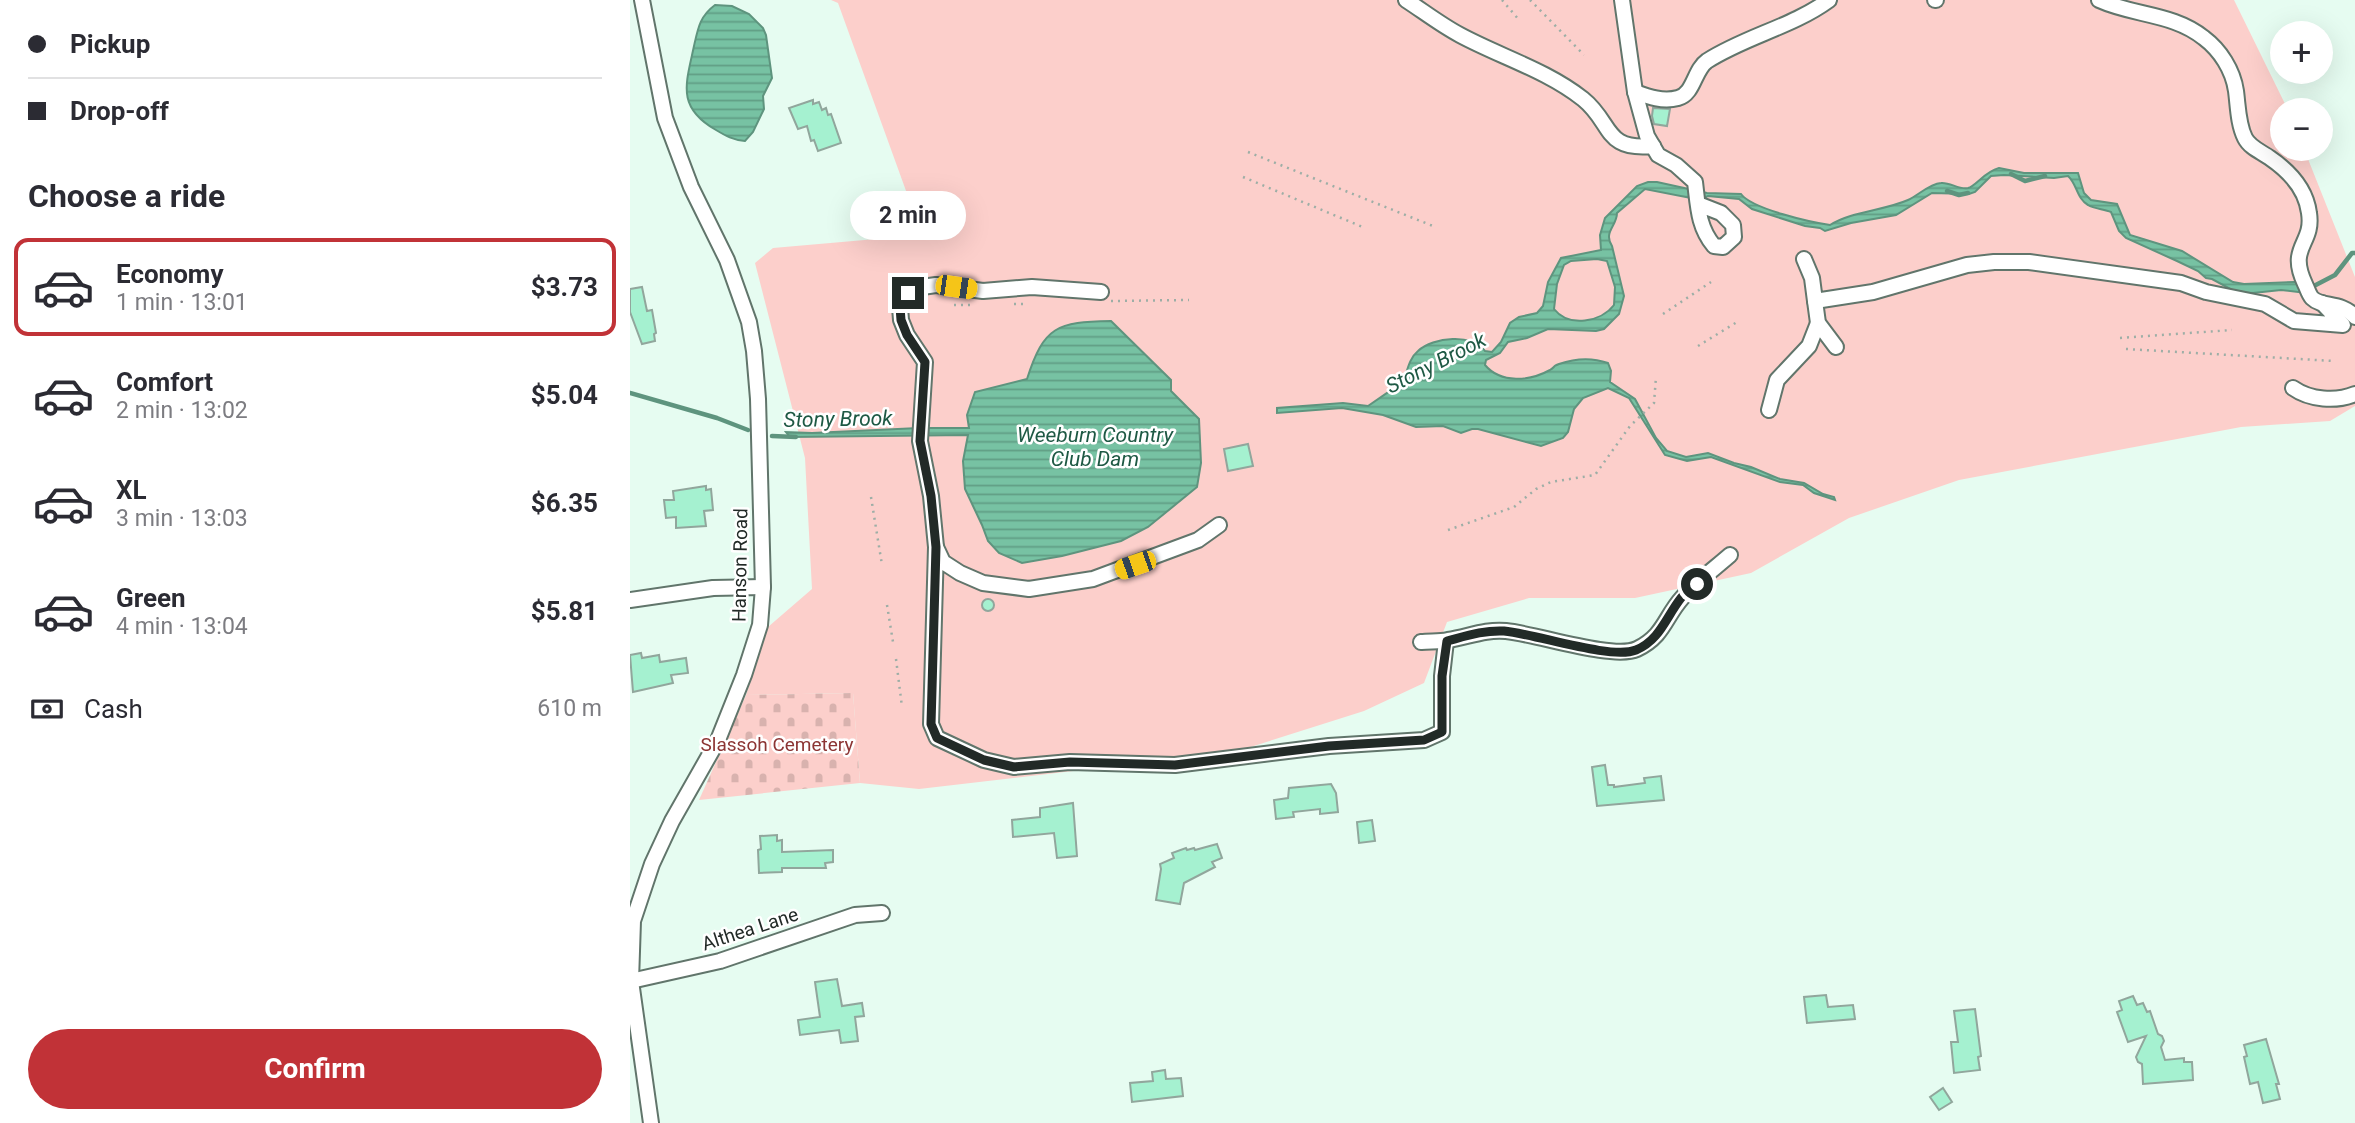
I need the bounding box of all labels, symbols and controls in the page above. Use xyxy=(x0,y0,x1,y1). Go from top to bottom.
map controls xyxy=(2270,21,2333,161)
button: + xyxy=(2270,21,2333,84)
text: Pickup xyxy=(70,29,150,59)
text: Drop-off xyxy=(70,96,169,126)
button: − xyxy=(2270,98,2333,161)
text: Choose a ride xyxy=(28,177,225,215)
callout: 2 min xyxy=(850,191,966,240)
text: 2 min xyxy=(879,202,937,229)
icon: car xyxy=(32,256,95,319)
text: Economy xyxy=(116,259,223,289)
text: $3.73 xyxy=(531,272,598,302)
car xyxy=(934,274,979,300)
route end xyxy=(892,277,924,309)
text: 1 min · 13:01 xyxy=(116,289,248,316)
water label: Stony Brook xyxy=(1382,327,1491,398)
icon: car xyxy=(32,364,95,427)
text: Comfort xyxy=(116,367,213,397)
text: $5.04 xyxy=(531,380,598,410)
text: 2 min · 13:02 xyxy=(116,397,248,424)
water label: Stony Brook xyxy=(783,406,893,432)
water label: Weeburn Country Club Dam xyxy=(1017,423,1174,471)
icon: car xyxy=(32,472,95,535)
text: XL xyxy=(116,475,147,505)
text: $6.35 xyxy=(531,488,598,518)
text: 3 min · 13:03 xyxy=(116,505,248,532)
street label: Hanson Road xyxy=(728,508,752,622)
car xyxy=(1112,548,1159,582)
route start xyxy=(1681,568,1713,600)
icon: car xyxy=(32,580,95,643)
text: Green xyxy=(116,583,186,613)
text: $5.81 xyxy=(531,596,598,626)
text: 4 min · 13:04 xyxy=(116,613,248,640)
icon: cash xyxy=(28,690,66,728)
text: Cash xyxy=(84,694,143,724)
text: 610 m xyxy=(537,695,602,722)
park label: Slassoh Cemetery xyxy=(701,733,853,756)
street label: Althea Lane xyxy=(699,903,801,955)
button: Confirm xyxy=(28,1029,602,1109)

